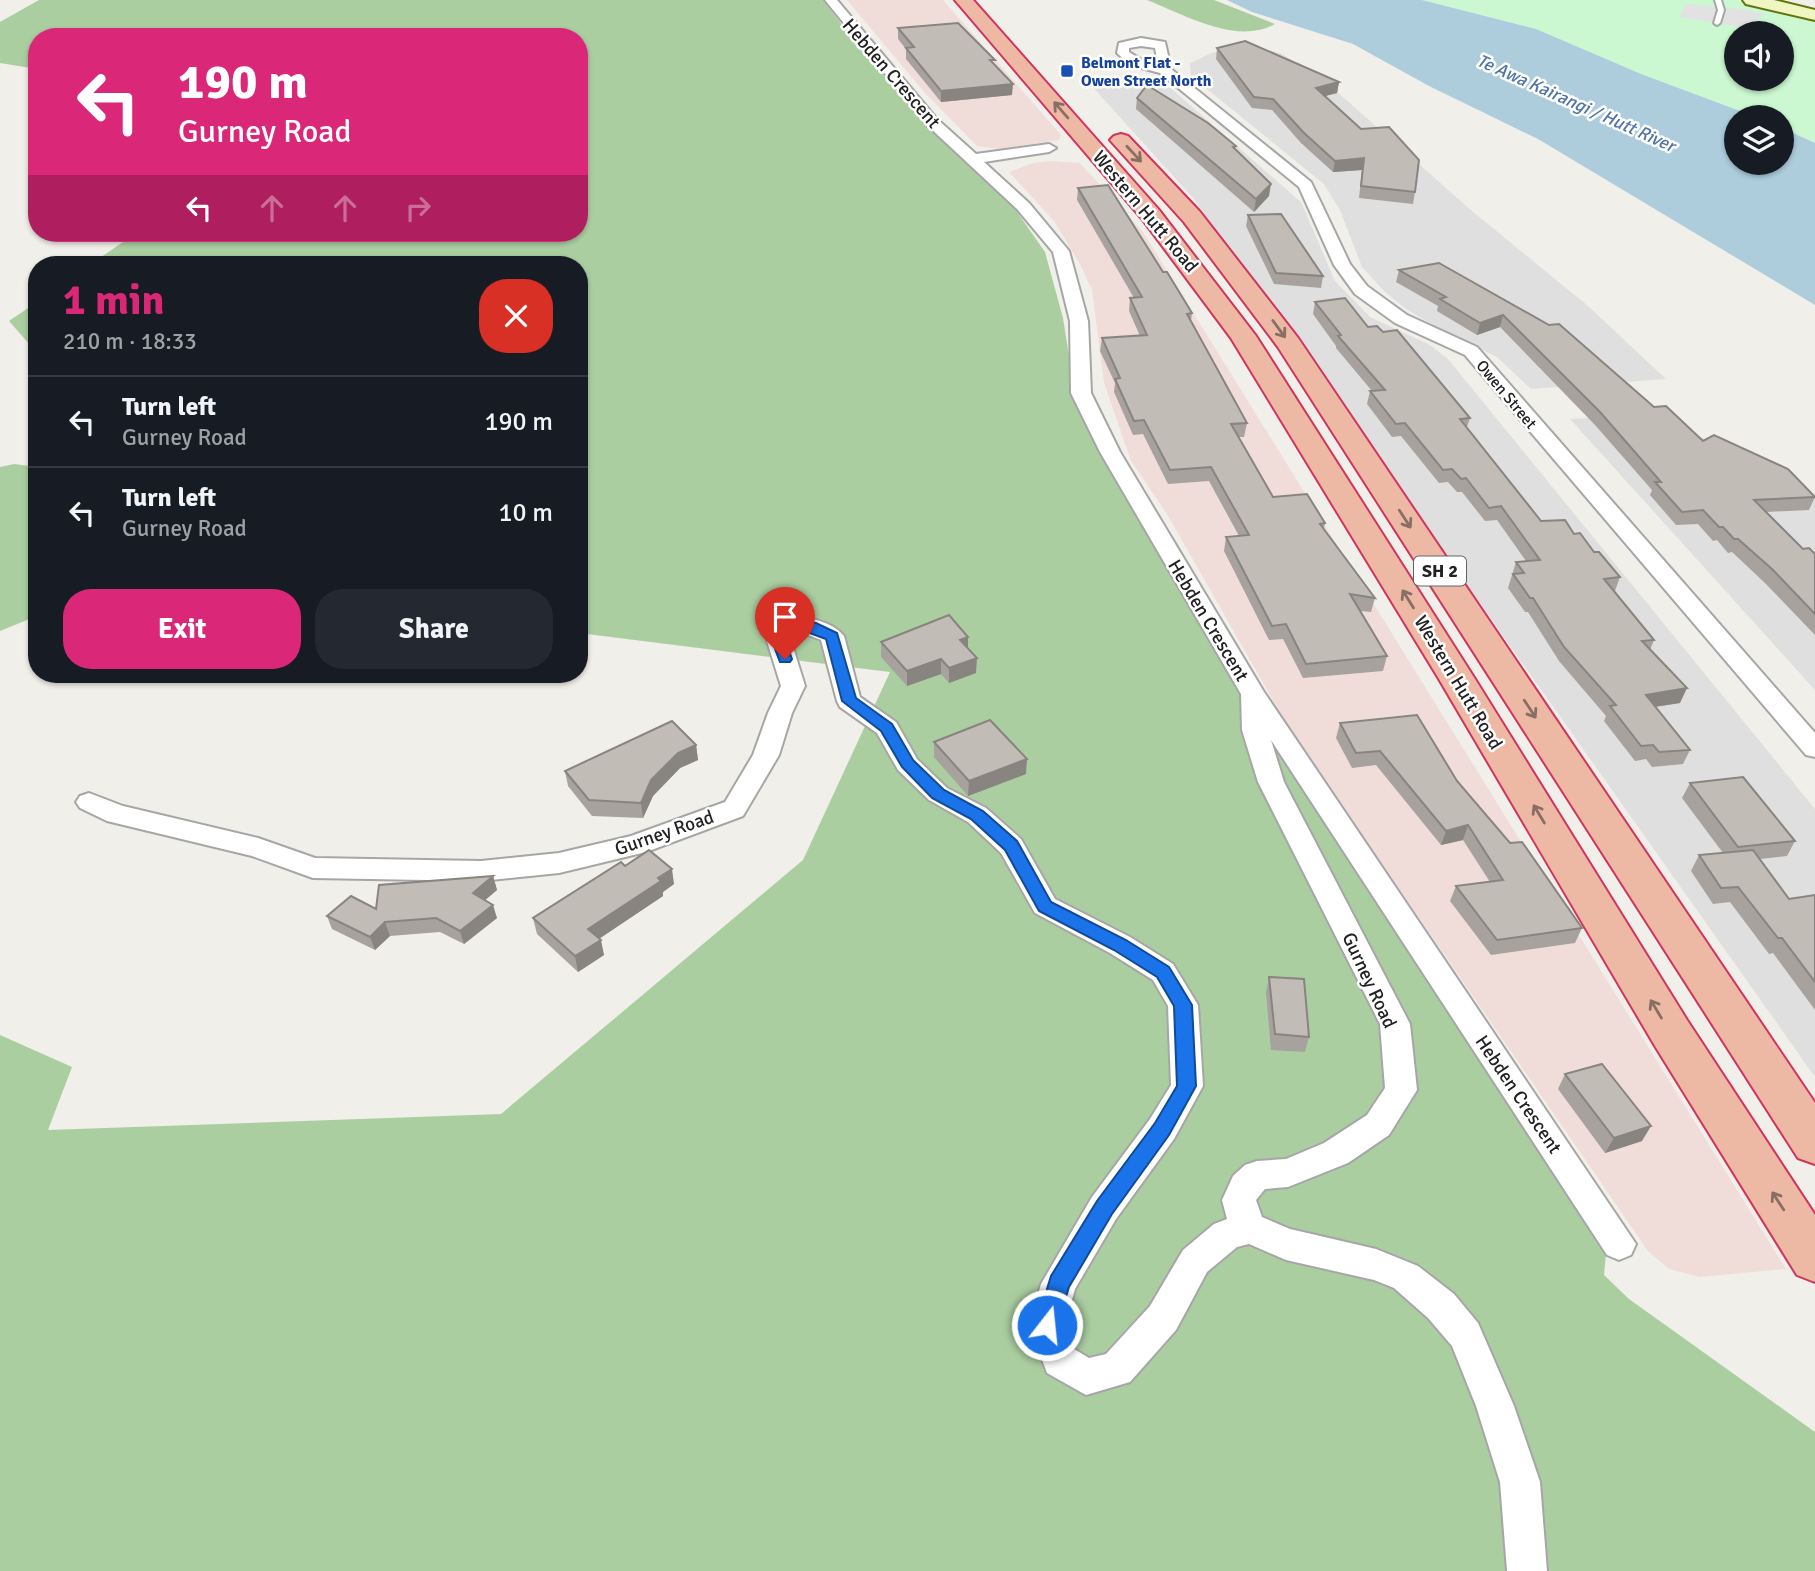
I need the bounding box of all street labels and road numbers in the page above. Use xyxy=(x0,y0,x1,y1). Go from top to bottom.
street label: Hebden Crescent xyxy=(837,14,946,134)
street label: Western Hutt Road xyxy=(1087,146,1203,278)
street label: Owen Street xyxy=(1472,356,1541,433)
street label: Hebden Crescent xyxy=(1162,555,1254,686)
road number: SH 2 xyxy=(1414,556,1466,586)
street label: Western Hutt Road xyxy=(1409,611,1508,754)
street label: Gurney Road xyxy=(612,805,717,861)
street label: Gurney Road xyxy=(1336,929,1402,1032)
street label: Hebden Crescent xyxy=(1470,1031,1567,1159)

